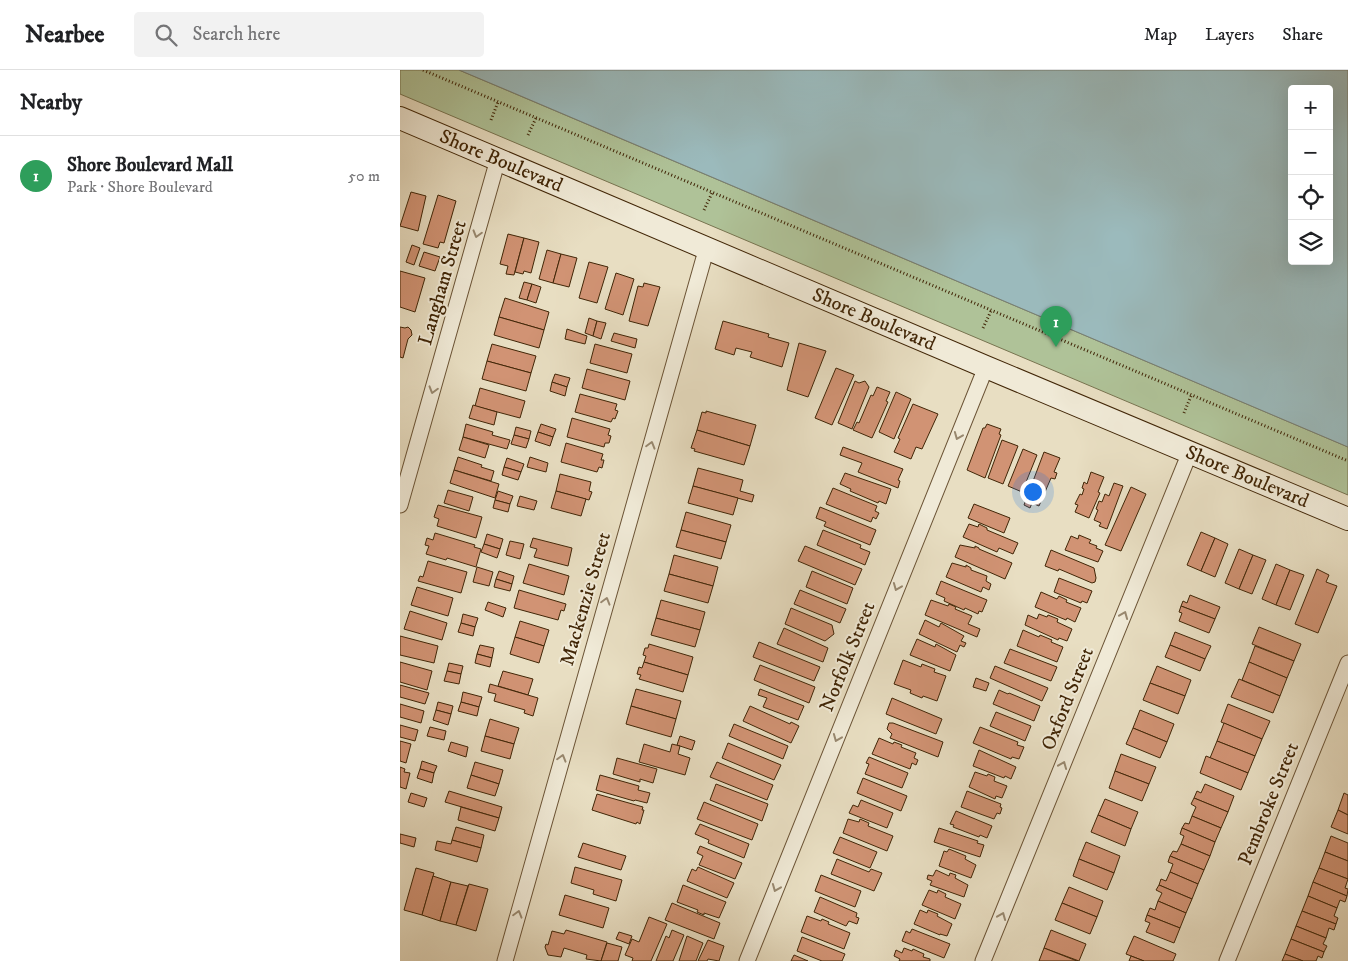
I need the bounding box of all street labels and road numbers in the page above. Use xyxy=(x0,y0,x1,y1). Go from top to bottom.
street label: Shore Boulevard xyxy=(436,124,567,198)
street label: Langham Street xyxy=(413,218,473,348)
street label: Shore Boulevard xyxy=(809,282,939,357)
street label: Shore Boulevard xyxy=(1182,440,1313,514)
street label: Mackenzie Street xyxy=(555,529,617,669)
street label: Norfolk Street xyxy=(815,598,881,716)
street label: Oxford Street xyxy=(1036,644,1100,754)
street label: Pembroke Street xyxy=(1233,739,1305,869)

